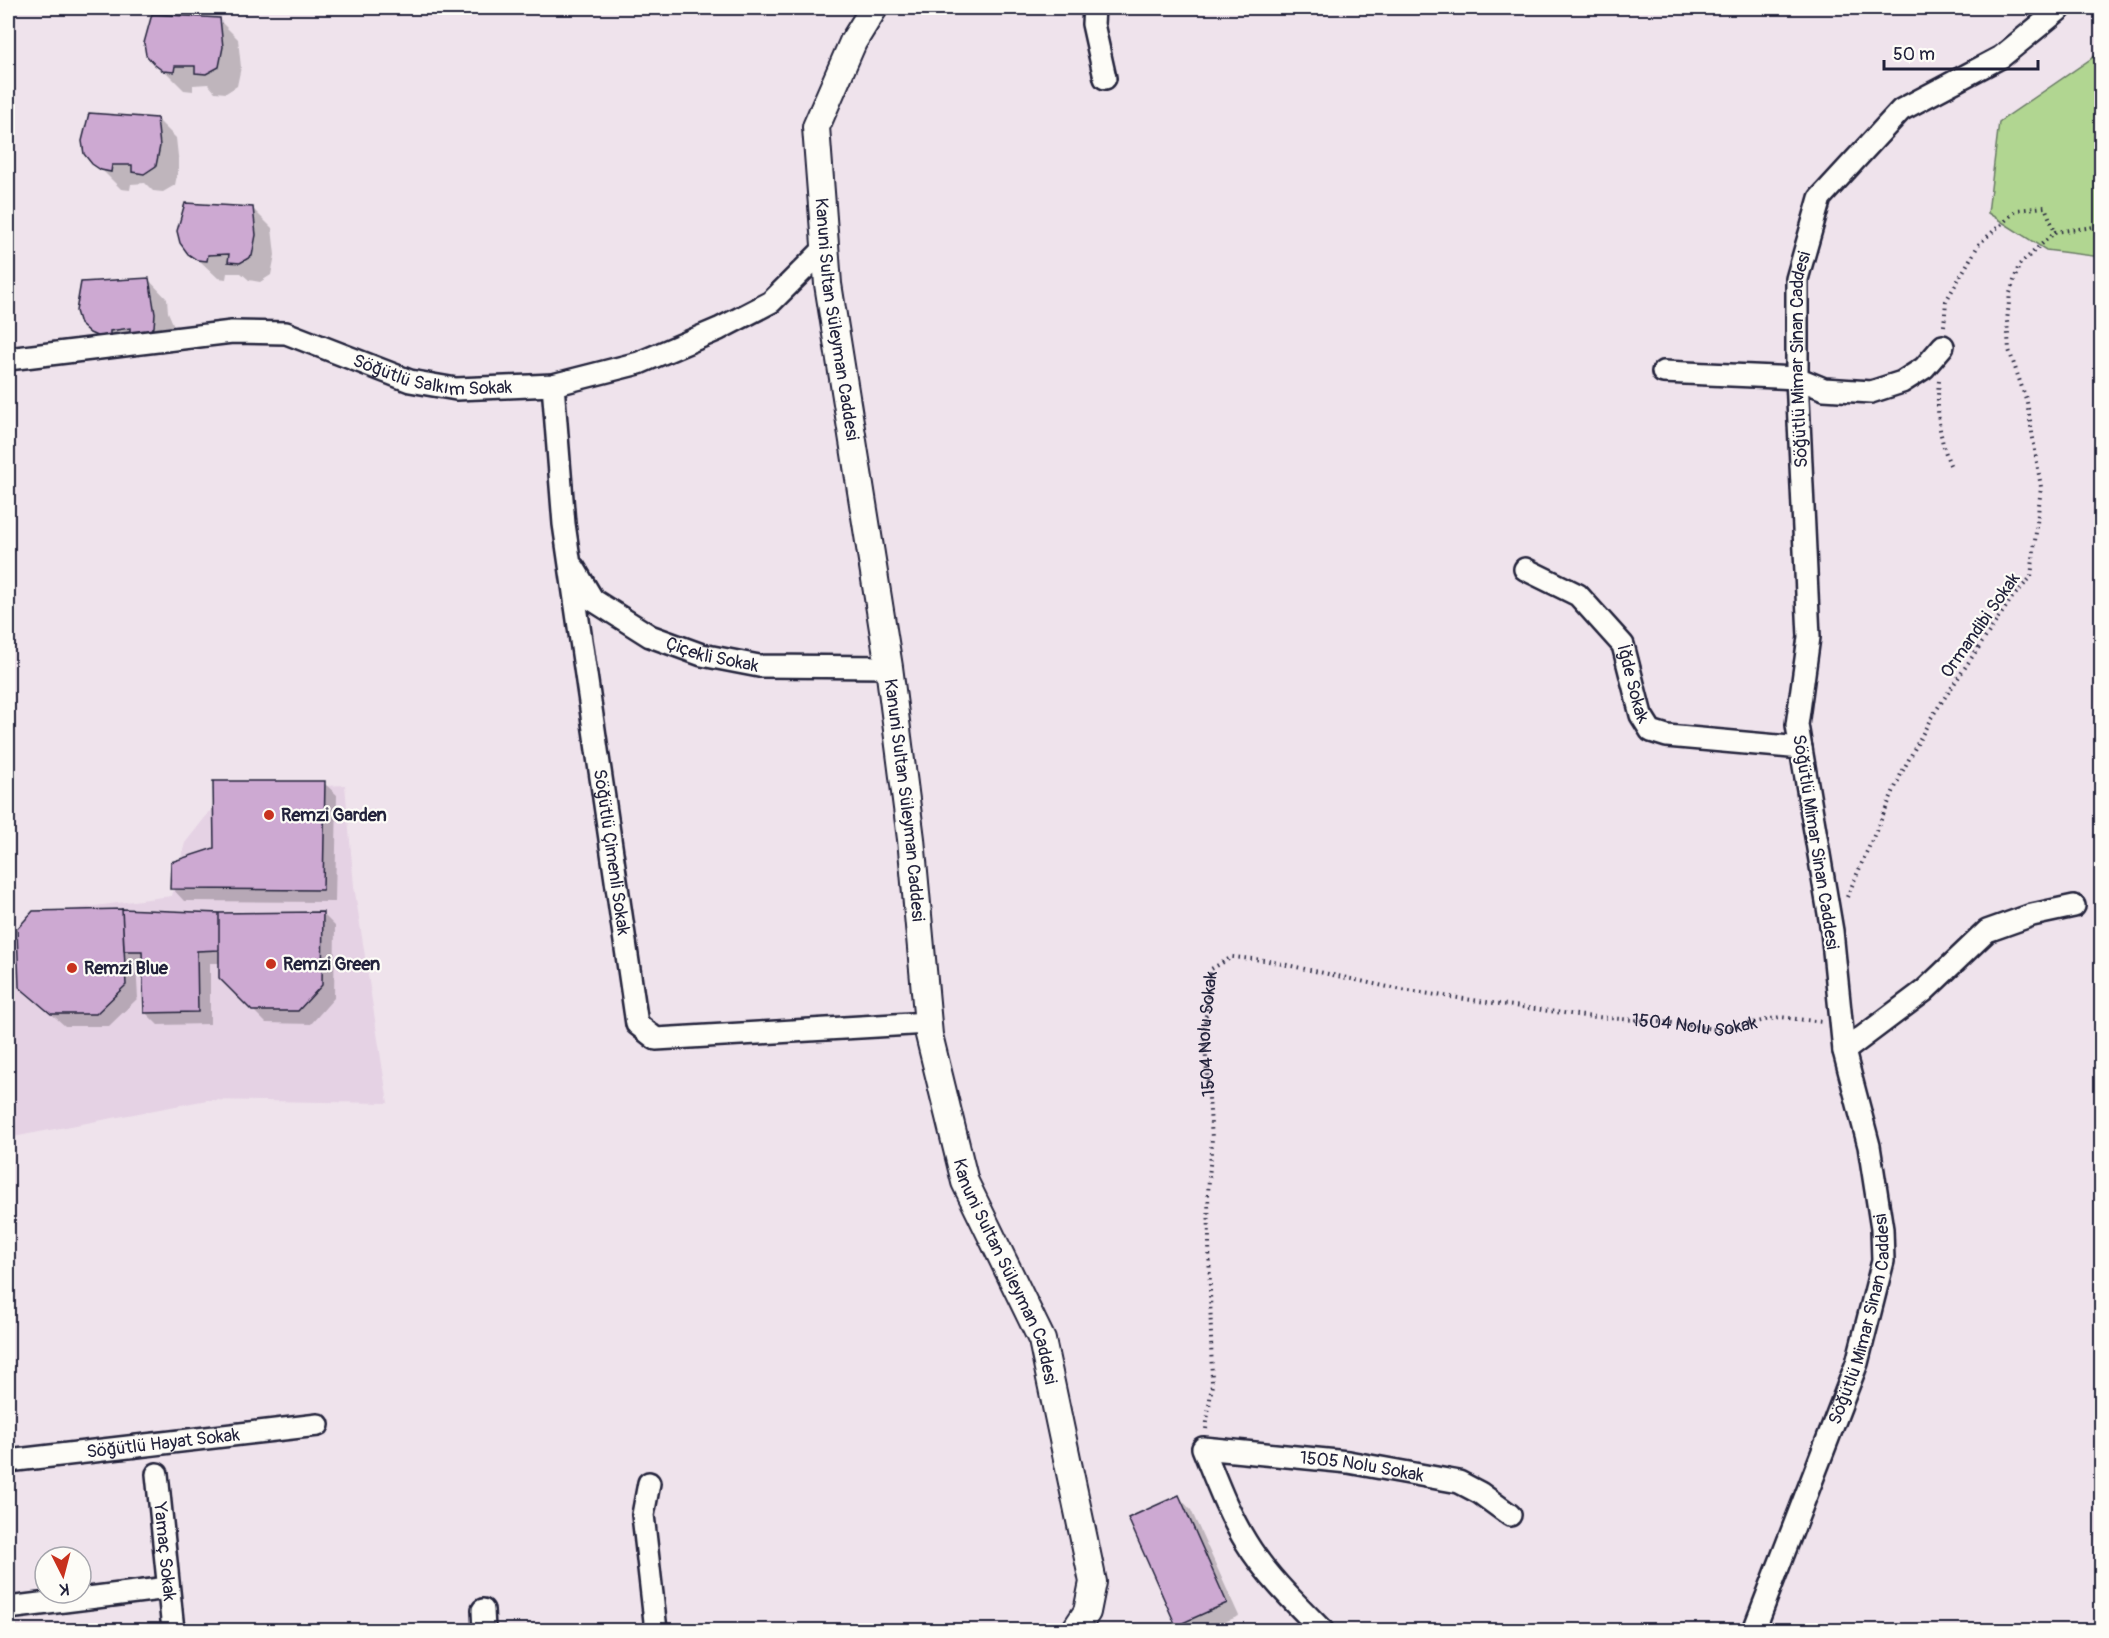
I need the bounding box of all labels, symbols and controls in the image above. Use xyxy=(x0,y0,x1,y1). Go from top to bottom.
scale bar xyxy=(1884,33,2038,71)
text: 50 m xyxy=(1893,43,1935,66)
street label: Kanuni Sultan Süleyman Caddesi xyxy=(809,197,864,442)
street label: Söğütlü Mimar Sinan Caddesi xyxy=(1786,249,1816,469)
street label: Söğütlü Salkım Sokak xyxy=(350,349,513,401)
street label: Ormandibi Sokak xyxy=(1936,568,2025,682)
street label: Çiçekli Sokak xyxy=(663,632,761,678)
street label: İğde Sokak xyxy=(1611,642,1654,728)
street label: Kanuni Sultan Süleyman Caddesi xyxy=(879,677,930,923)
street label: Söğütlü Mimar Sinan Caddesi xyxy=(1787,733,1844,951)
street label: Söğütlü Çimenli Sokak xyxy=(588,768,635,937)
place label: Remzi Garden xyxy=(281,804,387,827)
marker: Remzi Garden xyxy=(262,808,276,822)
place label: Remzi Green xyxy=(283,953,380,976)
place label: Remzi Blue xyxy=(84,957,169,980)
marker: Remzi Green xyxy=(264,957,278,971)
marker: Remzi Blue xyxy=(65,961,79,975)
street label: 1504 Nolu Sokak xyxy=(1193,970,1223,1098)
street label: 1504 Nolu Sokak xyxy=(1631,1009,1760,1043)
street label: Kanuni Sultan Süleyman Caddesi xyxy=(948,1156,1062,1386)
street label: Söğütlü Mimar Sinan Caddesi xyxy=(1823,1212,1895,1428)
street label: Söğütlü Hayat Sokak xyxy=(85,1423,241,1464)
street label: 1505 Nolu Sokak xyxy=(1299,1446,1426,1488)
street label: Yamaç Sokak xyxy=(148,1500,181,1603)
north arrow xyxy=(33,1545,93,1605)
text: K xyxy=(58,1578,70,1599)

